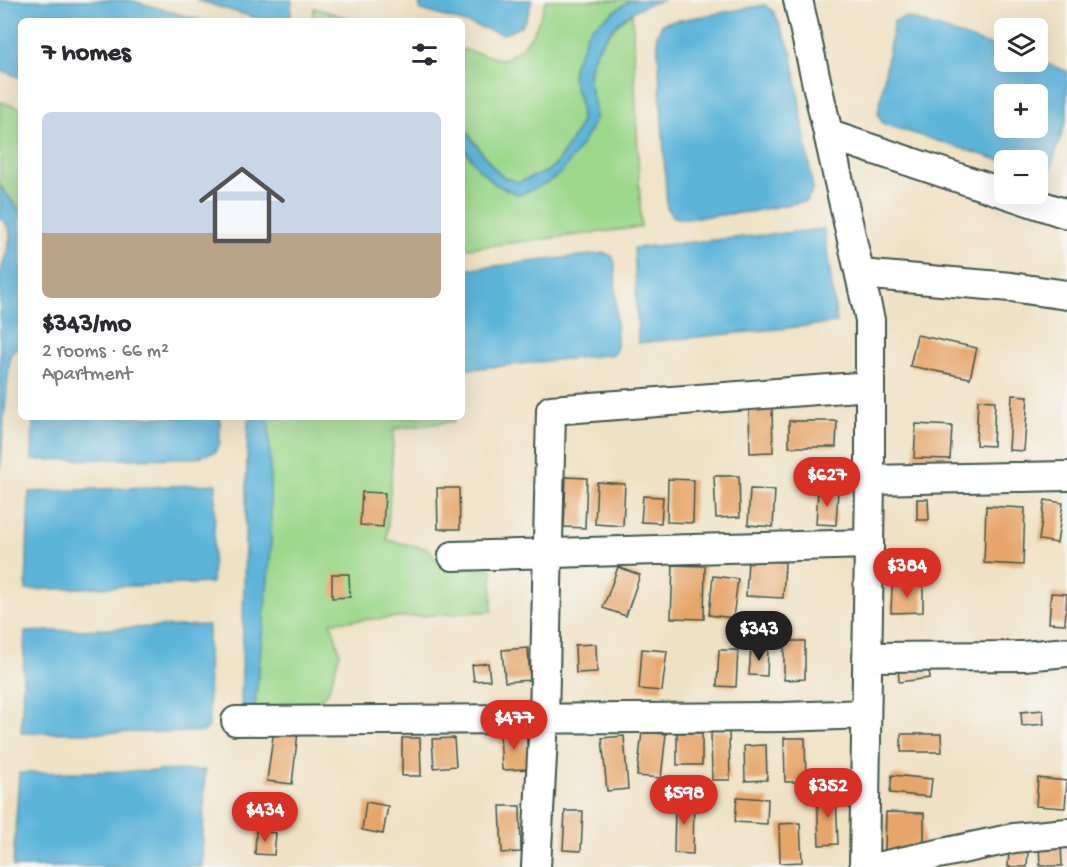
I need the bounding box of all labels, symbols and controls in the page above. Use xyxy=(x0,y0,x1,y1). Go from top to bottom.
map controls xyxy=(994,18,1048,204)
button: layers xyxy=(994,18,1048,72)
icon: filters xyxy=(408,38,441,71)
text: 7 homes xyxy=(42,39,131,70)
button: + xyxy=(994,84,1048,138)
button: − xyxy=(994,150,1048,204)
icon: home xyxy=(188,151,296,259)
text: $343/mo xyxy=(42,310,131,341)
text: 2 rooms · 66 m² xyxy=(42,341,169,364)
text: Apartment xyxy=(42,364,132,387)
pin: $627 xyxy=(791,457,863,508)
text: $627 xyxy=(807,465,847,488)
pin: $384 xyxy=(871,548,943,599)
text: $384 xyxy=(887,556,927,579)
pin: $343 xyxy=(723,611,795,662)
text: $343 xyxy=(739,619,779,642)
pin: $477 xyxy=(478,700,550,751)
text: $477 xyxy=(494,708,534,731)
pin: $352 xyxy=(792,768,864,819)
pin: $598 xyxy=(648,775,720,826)
text: $352 xyxy=(808,776,848,799)
text: $598 xyxy=(664,783,704,806)
pin: $434 xyxy=(229,792,301,843)
text: $434 xyxy=(246,800,284,823)

